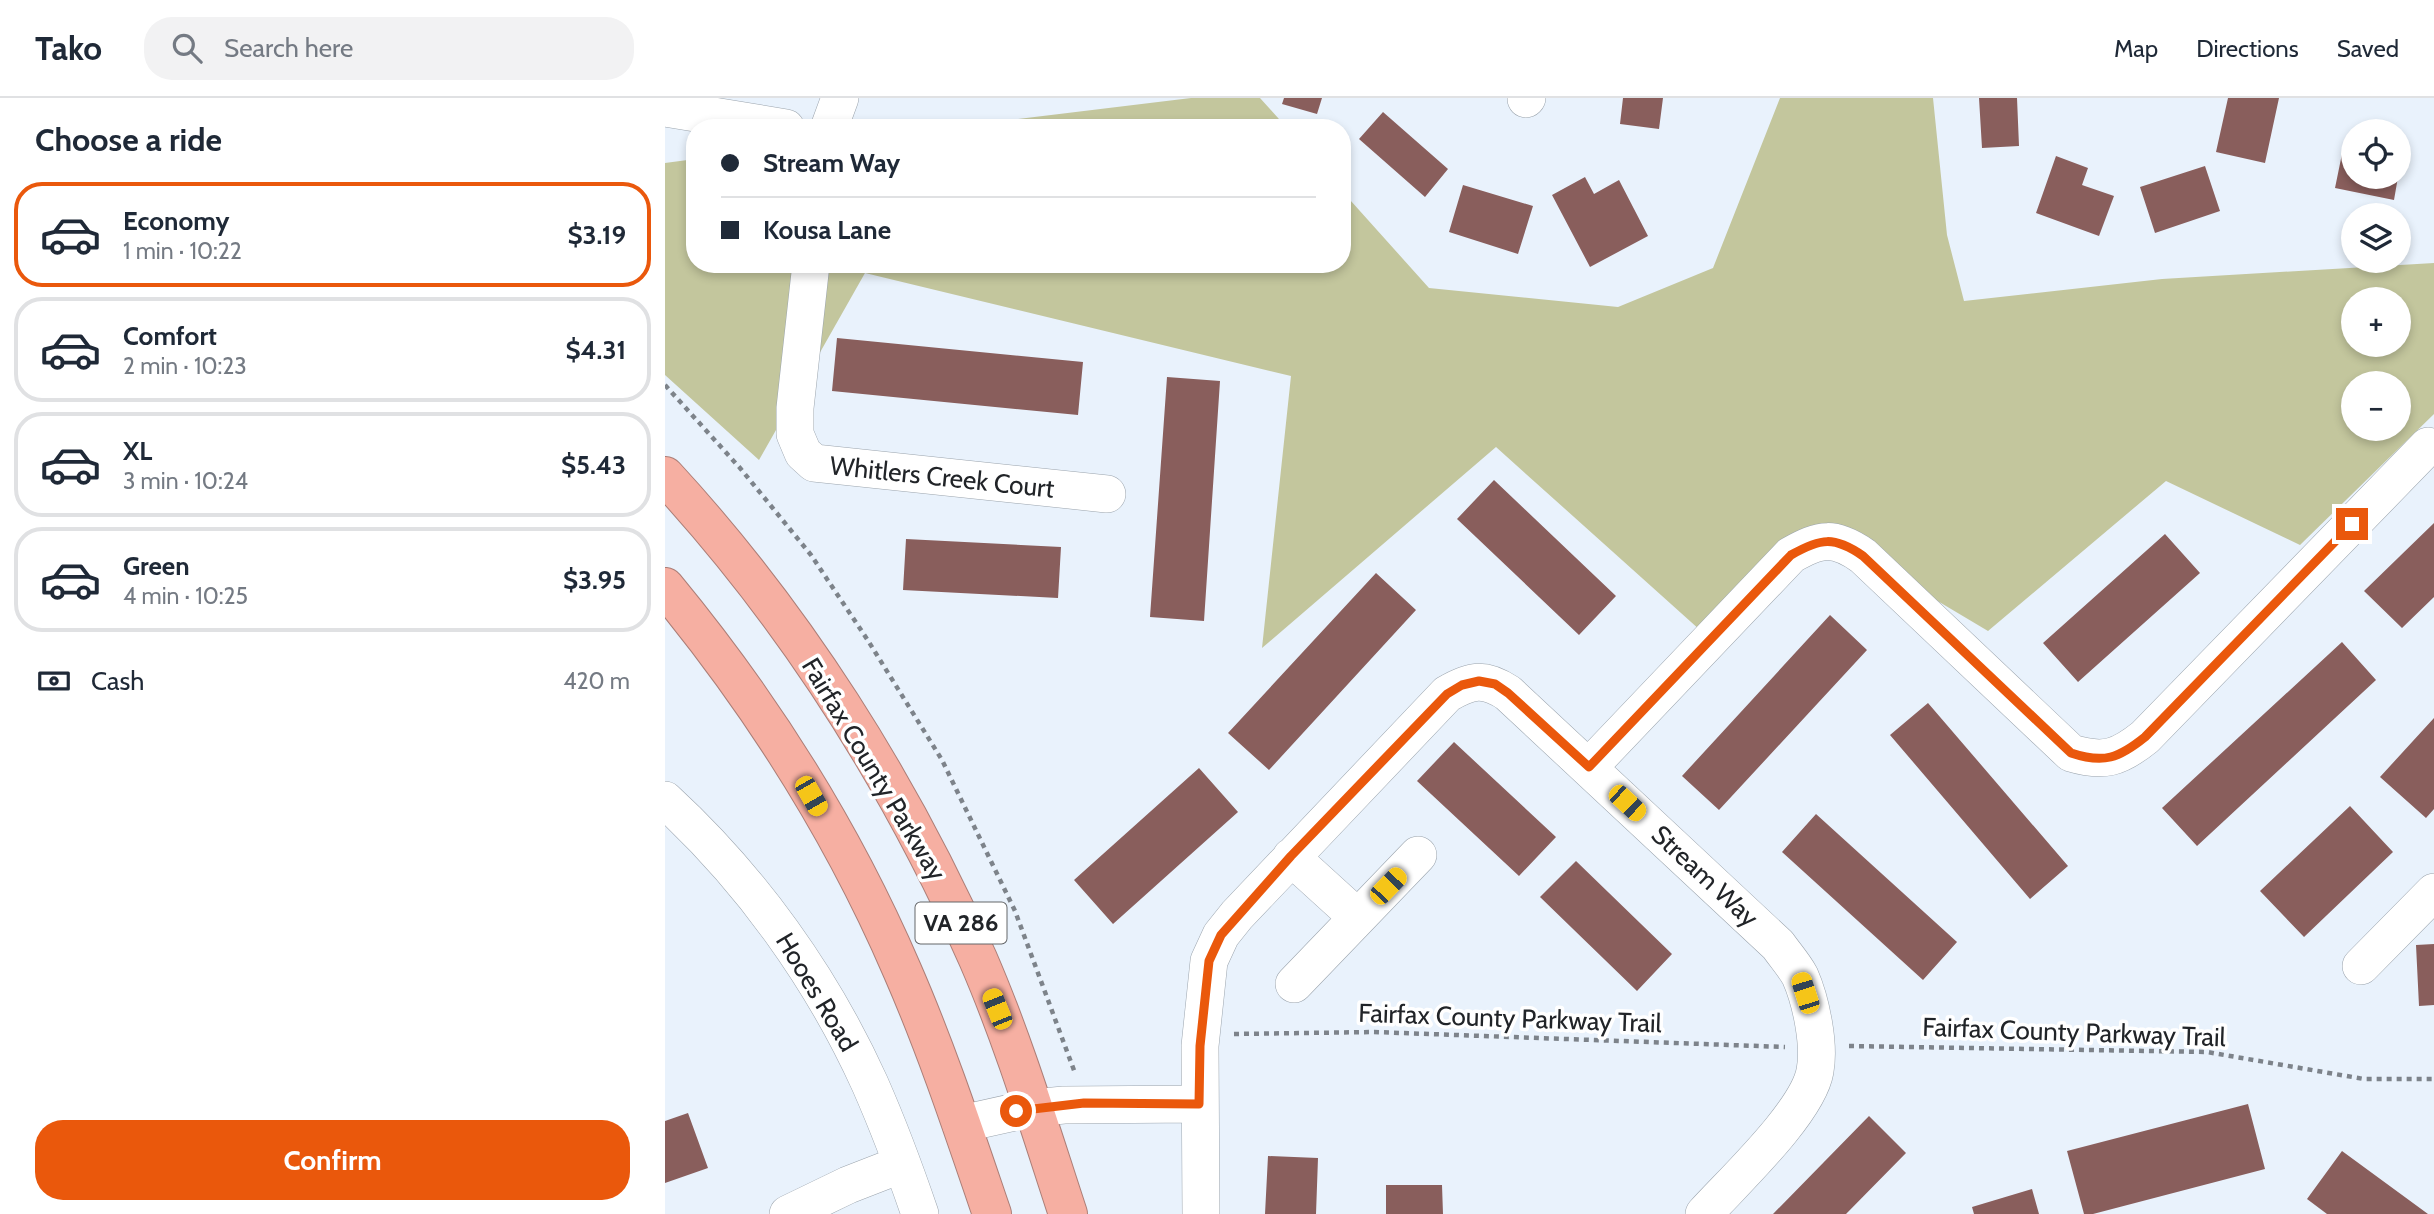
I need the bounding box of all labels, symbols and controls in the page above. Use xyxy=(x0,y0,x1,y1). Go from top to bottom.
search box xyxy=(144,17,634,80)
text: Tako xyxy=(35,28,102,68)
icon: search xyxy=(168,29,206,67)
text: Search here xyxy=(224,32,353,64)
text: Map xyxy=(2114,34,2158,63)
text: Directions xyxy=(2196,34,2299,63)
text: Saved xyxy=(2337,34,2399,63)
map controls xyxy=(2341,119,2411,441)
button: locate xyxy=(2341,119,2411,189)
text: Choose a ride xyxy=(35,120,222,159)
text: Stream Way xyxy=(763,147,900,179)
icon: car xyxy=(39,203,102,266)
button: layers xyxy=(2341,203,2411,273)
text: Economy xyxy=(123,205,229,237)
text: Kousa Lane xyxy=(763,214,891,246)
text: $3.19 xyxy=(567,219,626,251)
text: 1 min · 10:22 xyxy=(123,237,242,265)
button: + xyxy=(2341,287,2411,357)
icon: car xyxy=(39,318,102,381)
text: Comfort xyxy=(123,320,217,352)
text: $4.31 xyxy=(565,334,626,366)
text: 2 min · 10:23 xyxy=(123,352,247,380)
button: − xyxy=(2341,371,2411,441)
icon: car xyxy=(39,433,102,496)
text: XL xyxy=(123,435,152,467)
text: $5.43 xyxy=(561,449,626,481)
street label: Whitlers Creek Court xyxy=(828,449,1056,505)
text: 3 min · 10:24 xyxy=(123,467,248,495)
route end xyxy=(2336,508,2368,540)
icon: car xyxy=(39,548,102,611)
text: Green xyxy=(123,550,190,582)
text: $3.95 xyxy=(563,564,626,596)
text: 4 min · 10:25 xyxy=(123,582,248,610)
street label: Fairfax County Parkway xyxy=(795,652,953,886)
icon: cash xyxy=(35,662,73,700)
text: Cash xyxy=(91,665,144,697)
text: 420 m xyxy=(563,667,630,695)
car xyxy=(792,773,831,819)
car xyxy=(1605,781,1650,825)
street label: Stream Way xyxy=(1645,818,1765,934)
car xyxy=(1366,864,1411,908)
road number: VA 286 xyxy=(915,902,1007,944)
street label: Hooes Road xyxy=(769,927,865,1057)
car xyxy=(1789,970,1822,1016)
car xyxy=(980,986,1015,1032)
street label: Fairfax County Parkway Trail xyxy=(1358,997,1662,1039)
street label: Fairfax County Parkway Trail xyxy=(1922,1011,2226,1053)
route start xyxy=(1000,1095,1032,1127)
button: Confirm xyxy=(35,1120,630,1200)

